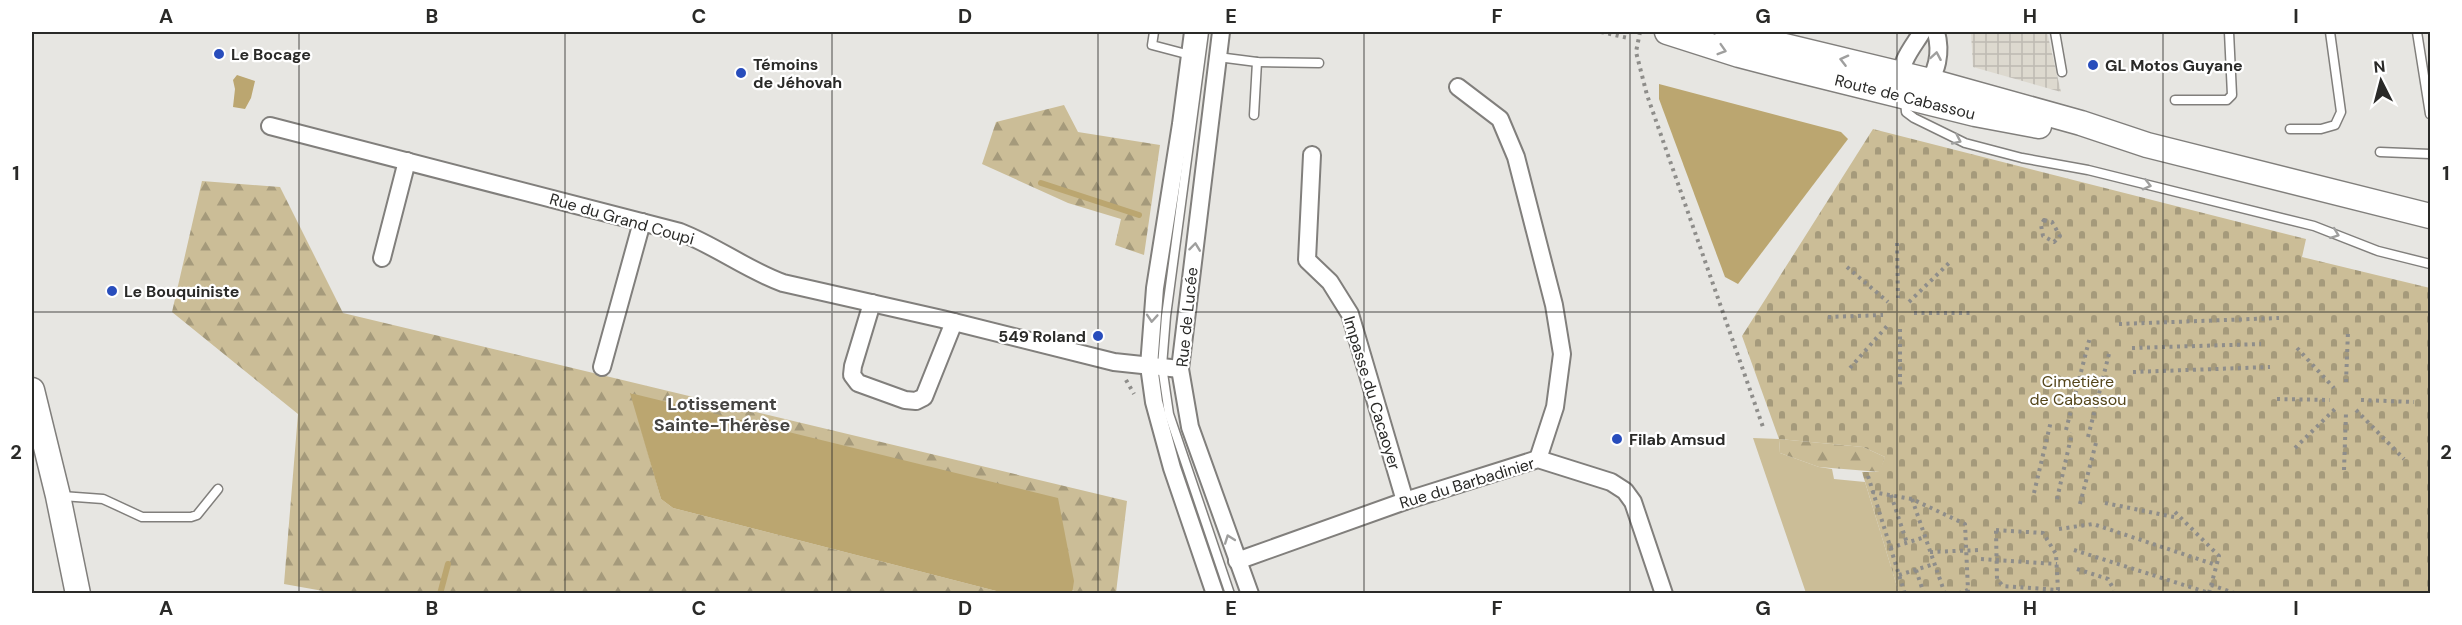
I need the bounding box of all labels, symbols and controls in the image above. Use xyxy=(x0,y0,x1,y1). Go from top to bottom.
text: A xyxy=(159,3,173,29)
text: B xyxy=(426,3,438,29)
text: C xyxy=(692,3,706,29)
text: D xyxy=(958,3,972,29)
text: E xyxy=(1225,3,1237,29)
text: F xyxy=(1491,3,1503,29)
text: G xyxy=(1755,3,1771,29)
text: H xyxy=(2023,3,2037,29)
text: I xyxy=(2293,3,2299,29)
one-way arrow xyxy=(1716,43,1727,55)
place label: Le Bocage xyxy=(231,44,311,65)
marker: Le Bocage xyxy=(212,47,226,61)
north arrow xyxy=(2351,51,2411,111)
one-way arrow xyxy=(1930,52,1942,61)
place label: Témoins de Jéhovah xyxy=(753,54,842,93)
one-way arrow xyxy=(1839,54,1849,67)
place label: GL Motos Guyane xyxy=(2105,55,2243,76)
text: N xyxy=(2373,56,2386,78)
marker: GL Motos Guyane xyxy=(2086,58,2100,72)
marker: Témoins de Jéhovah xyxy=(734,66,748,80)
street label: Route de Cabassou xyxy=(1833,69,1977,125)
one-way arrow xyxy=(1951,132,1962,144)
text: 1 xyxy=(12,160,20,186)
text: 1 xyxy=(2442,160,2450,186)
one-way arrow xyxy=(2142,177,2152,190)
street label: Rue du Grand Coupi xyxy=(547,188,697,250)
one-way arrow xyxy=(2329,227,2340,240)
one-way arrow xyxy=(1188,243,1201,252)
street label: Rue de Lucée xyxy=(1171,266,1203,368)
place label: Le Bouquiniste xyxy=(124,281,239,302)
marker: Le Bouquiniste xyxy=(105,284,119,298)
one-way arrow xyxy=(1146,314,1159,323)
street label: Impasse du Cacaoyer xyxy=(1339,314,1405,472)
place label: 549 Roland xyxy=(998,326,1086,347)
marker: 549 Roland xyxy=(1091,329,1105,343)
park label: Cimetière de Cabassou xyxy=(2030,371,2127,410)
district label: Lotissement Sainte-Thérèse xyxy=(654,392,790,437)
place label: Filab Amsud xyxy=(1629,429,1725,450)
marker: Filab Amsud xyxy=(1610,432,1624,446)
text: 2 xyxy=(10,439,22,465)
text: 2 xyxy=(2440,439,2452,465)
street label: Rue du Barbadinier xyxy=(1397,452,1537,514)
one-way arrow xyxy=(1224,534,1237,545)
text: A xyxy=(159,595,173,621)
text: B xyxy=(426,595,438,621)
text: C xyxy=(692,595,706,621)
text: D xyxy=(958,595,972,621)
text: E xyxy=(1225,595,1237,621)
text: F xyxy=(1491,595,1503,621)
text: G xyxy=(1755,595,1771,621)
text: H xyxy=(2023,595,2037,621)
text: I xyxy=(2293,595,2299,621)

